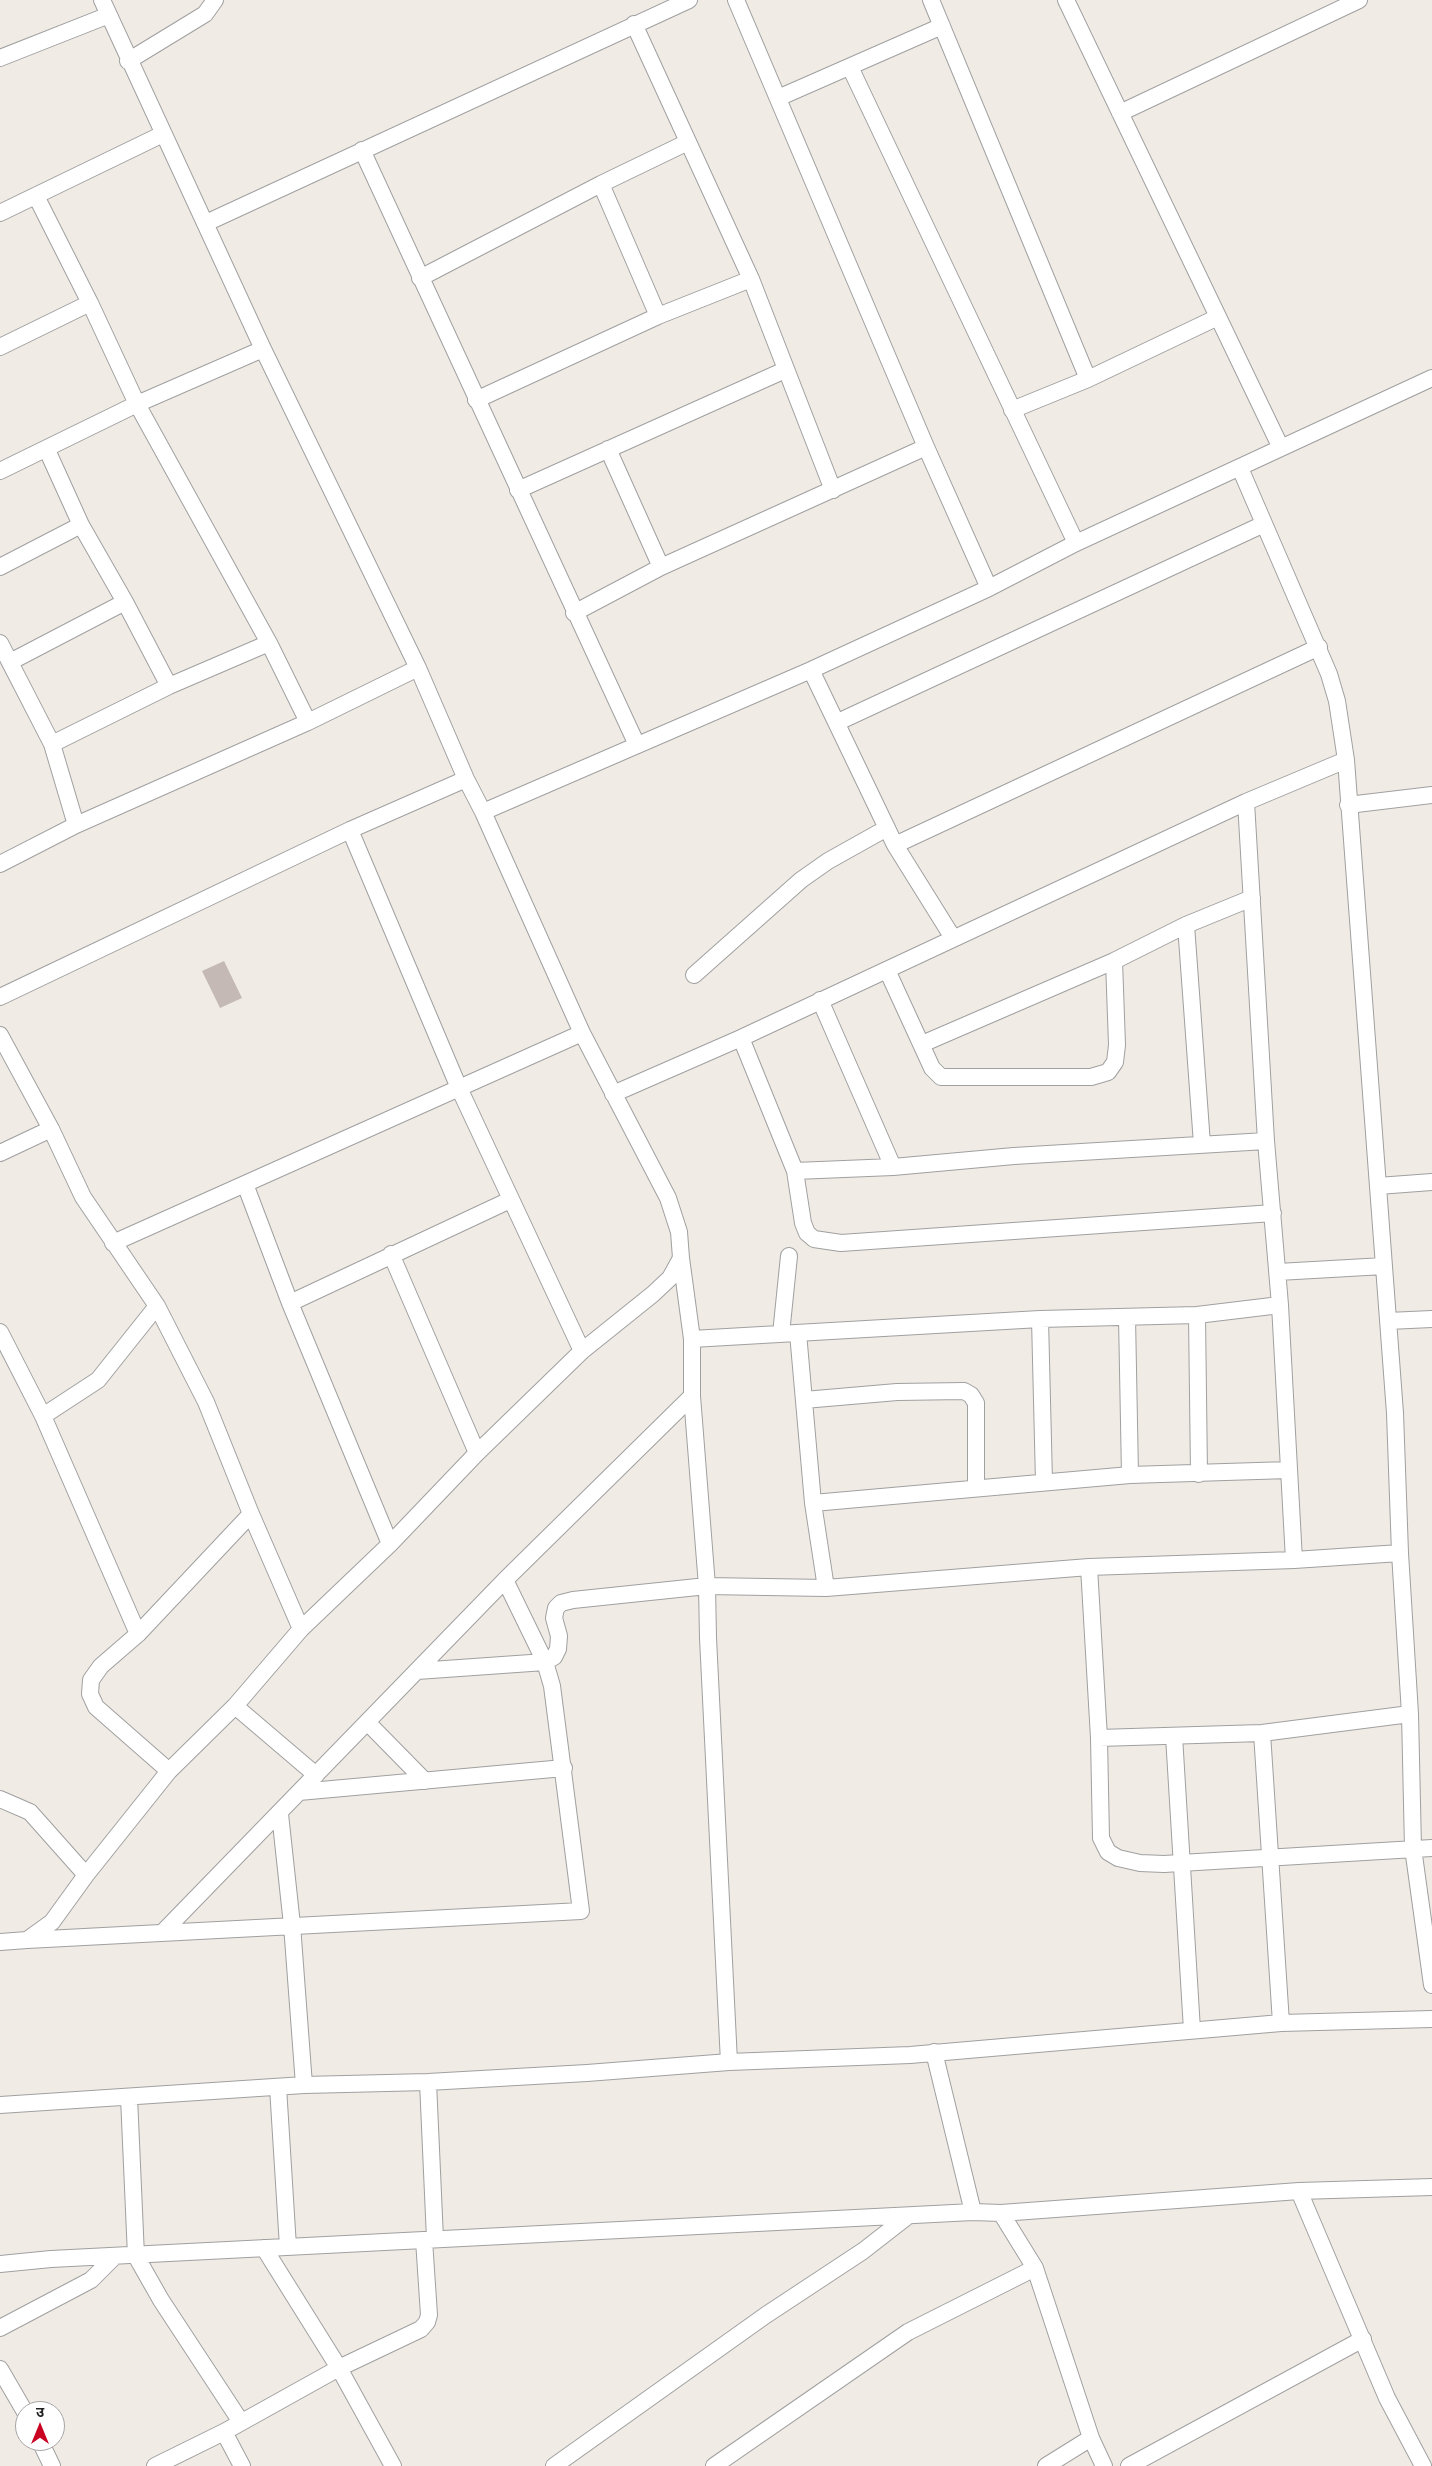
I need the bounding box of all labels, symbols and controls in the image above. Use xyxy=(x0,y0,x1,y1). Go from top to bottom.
north arrow xyxy=(15,2401,65,2451)
text: उ xyxy=(36,2402,44,2421)

